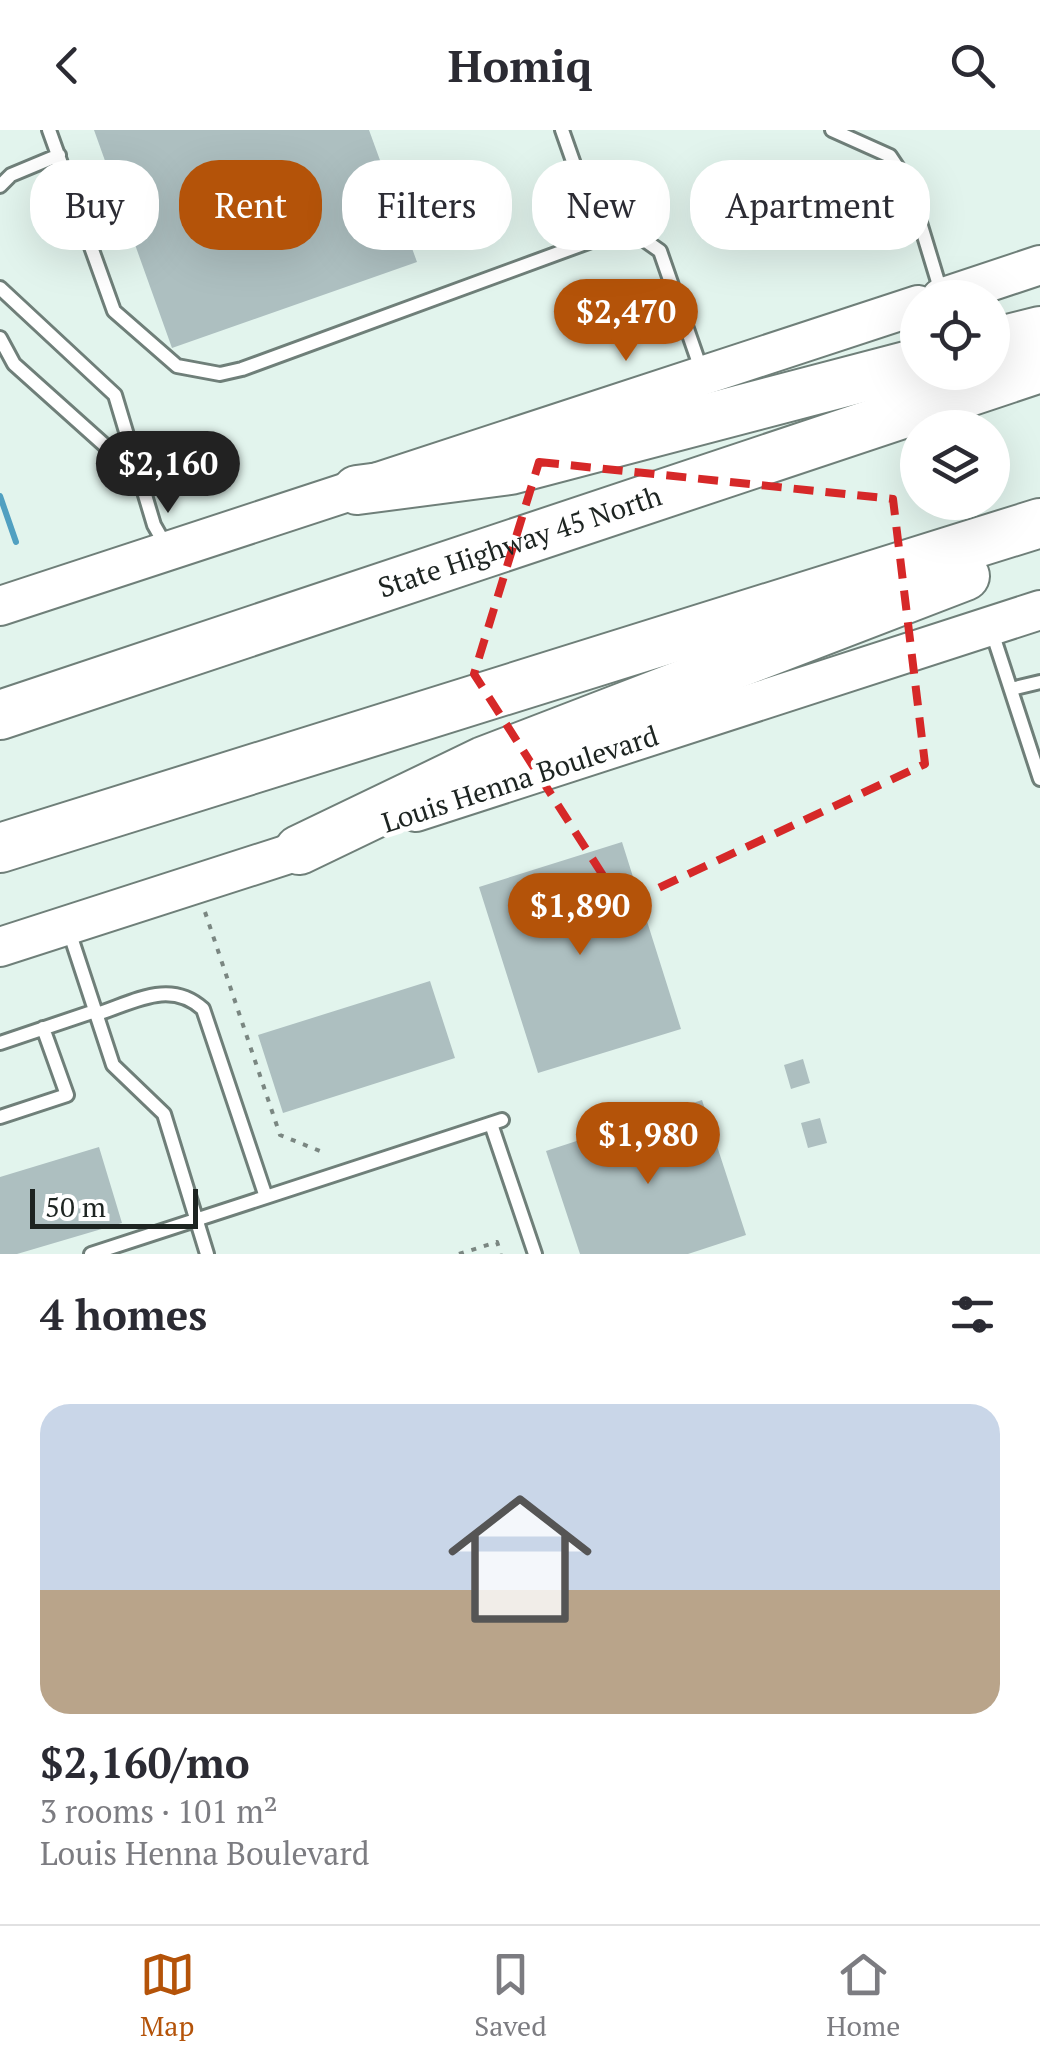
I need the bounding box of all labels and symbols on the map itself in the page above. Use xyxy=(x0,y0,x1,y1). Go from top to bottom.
pin: $2,470 xyxy=(545,279,707,364)
pin: $2,160 xyxy=(87,431,249,516)
street label: State Highway 45 North xyxy=(373,477,666,606)
street label: Louis Henna Boulevard xyxy=(377,716,663,841)
pin: $1,890 xyxy=(499,873,661,958)
pin: $1,980 xyxy=(567,1102,729,1187)
scale bar xyxy=(30,1184,198,1228)

